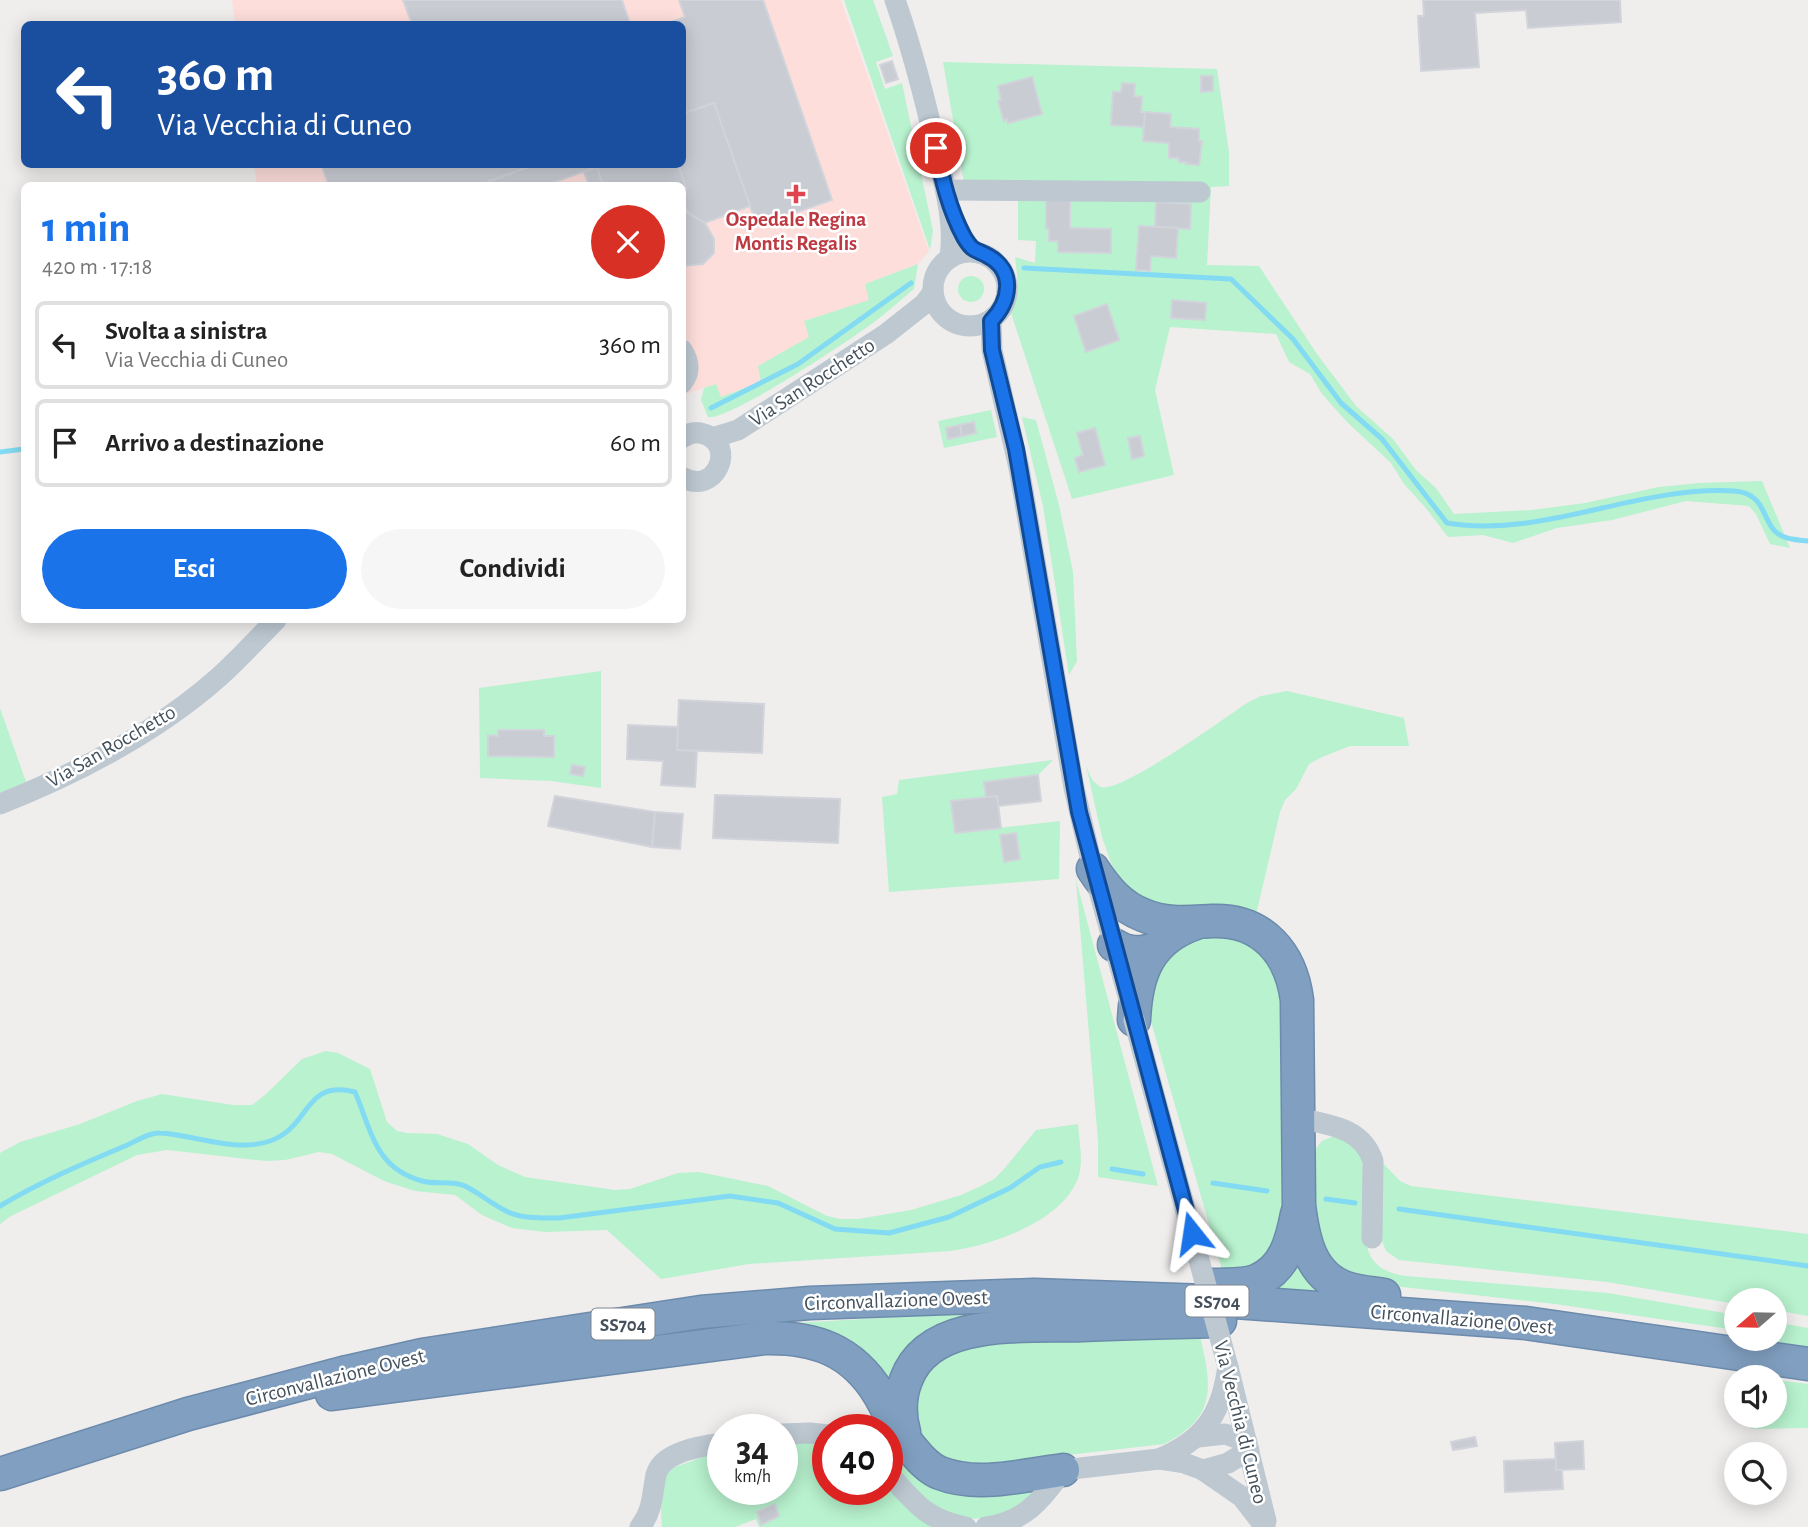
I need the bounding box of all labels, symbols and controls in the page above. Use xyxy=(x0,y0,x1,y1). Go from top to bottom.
icon: left xyxy=(42,49,133,140)
text: 360 m xyxy=(157,51,274,100)
text: Via Vecchia di Cuneo xyxy=(157,109,412,141)
pin xyxy=(906,118,966,178)
icon: arrive xyxy=(917,129,955,167)
marker: Ospedale Regina Montis Regalis xyxy=(786,184,806,204)
button: close xyxy=(591,205,665,279)
text: 1 min xyxy=(42,207,131,249)
place label: Ospedale Regina Montis Regalis xyxy=(726,209,866,254)
text: 420 m · 17:18 xyxy=(42,256,152,279)
text: Svolta a sinistra xyxy=(105,318,267,344)
icon: left xyxy=(46,326,84,364)
text: 360 m xyxy=(599,332,661,358)
street label: Via San Rocchetto xyxy=(746,334,879,431)
text: Via Vecchia di Cuneo xyxy=(105,349,288,372)
icon: arrive xyxy=(46,424,84,462)
text: Arrivo a destinazione xyxy=(105,430,324,456)
text: 60 m xyxy=(610,430,661,456)
button: Esci xyxy=(42,529,347,609)
button: Condividi xyxy=(361,529,665,609)
street label: Via San Rocchetto xyxy=(43,701,179,792)
position arrow xyxy=(1155,1196,1229,1270)
road number: SS704 xyxy=(1186,1286,1248,1316)
street label: Circonvallazione Ovest xyxy=(804,1287,988,1314)
north arrow xyxy=(1724,1288,1787,1351)
map controls xyxy=(1724,1288,1787,1505)
street label: Circonvallazione Ovest xyxy=(1370,1301,1555,1338)
road number: SS704 xyxy=(592,1308,654,1340)
street label: Via Vecchia di Cuneo xyxy=(1210,1338,1271,1506)
street label: Circonvallazione Ovest xyxy=(244,1345,427,1410)
button: sound xyxy=(1724,1365,1787,1428)
speed limit sign: 40 xyxy=(812,1414,903,1505)
text: 34 xyxy=(736,1433,769,1468)
button: search xyxy=(1724,1442,1787,1505)
text: km/h xyxy=(734,1468,771,1486)

